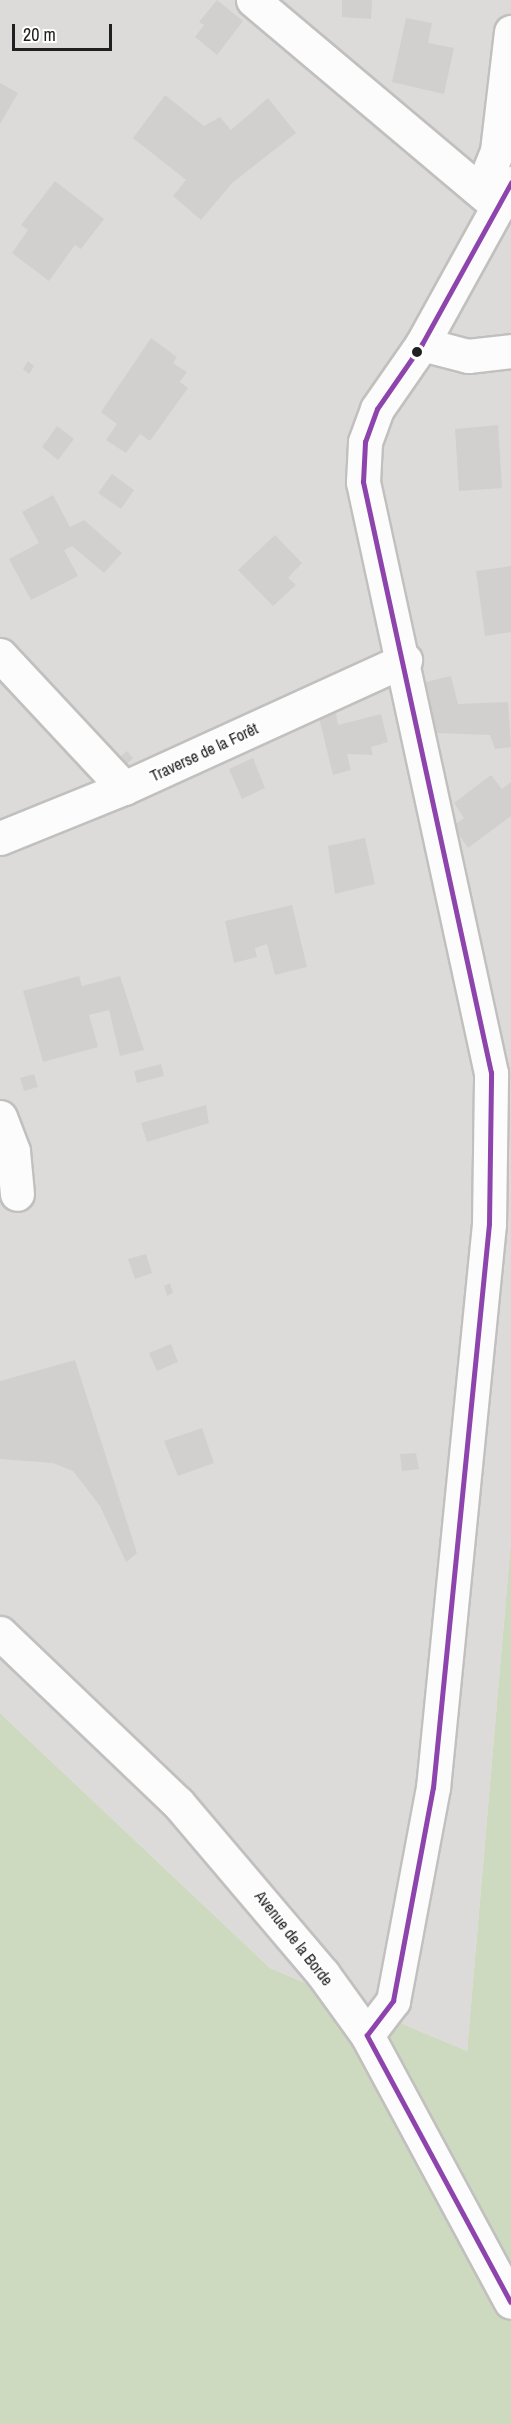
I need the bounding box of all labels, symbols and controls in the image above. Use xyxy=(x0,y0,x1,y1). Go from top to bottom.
scale bar xyxy=(15,12,116,50)
text: 20 m xyxy=(23,22,56,47)
unlabelled marker xyxy=(411,346,423,358)
street label: Traverse de la Forêt xyxy=(147,719,261,785)
street label: Avenue de la Borde xyxy=(251,1887,337,1989)

